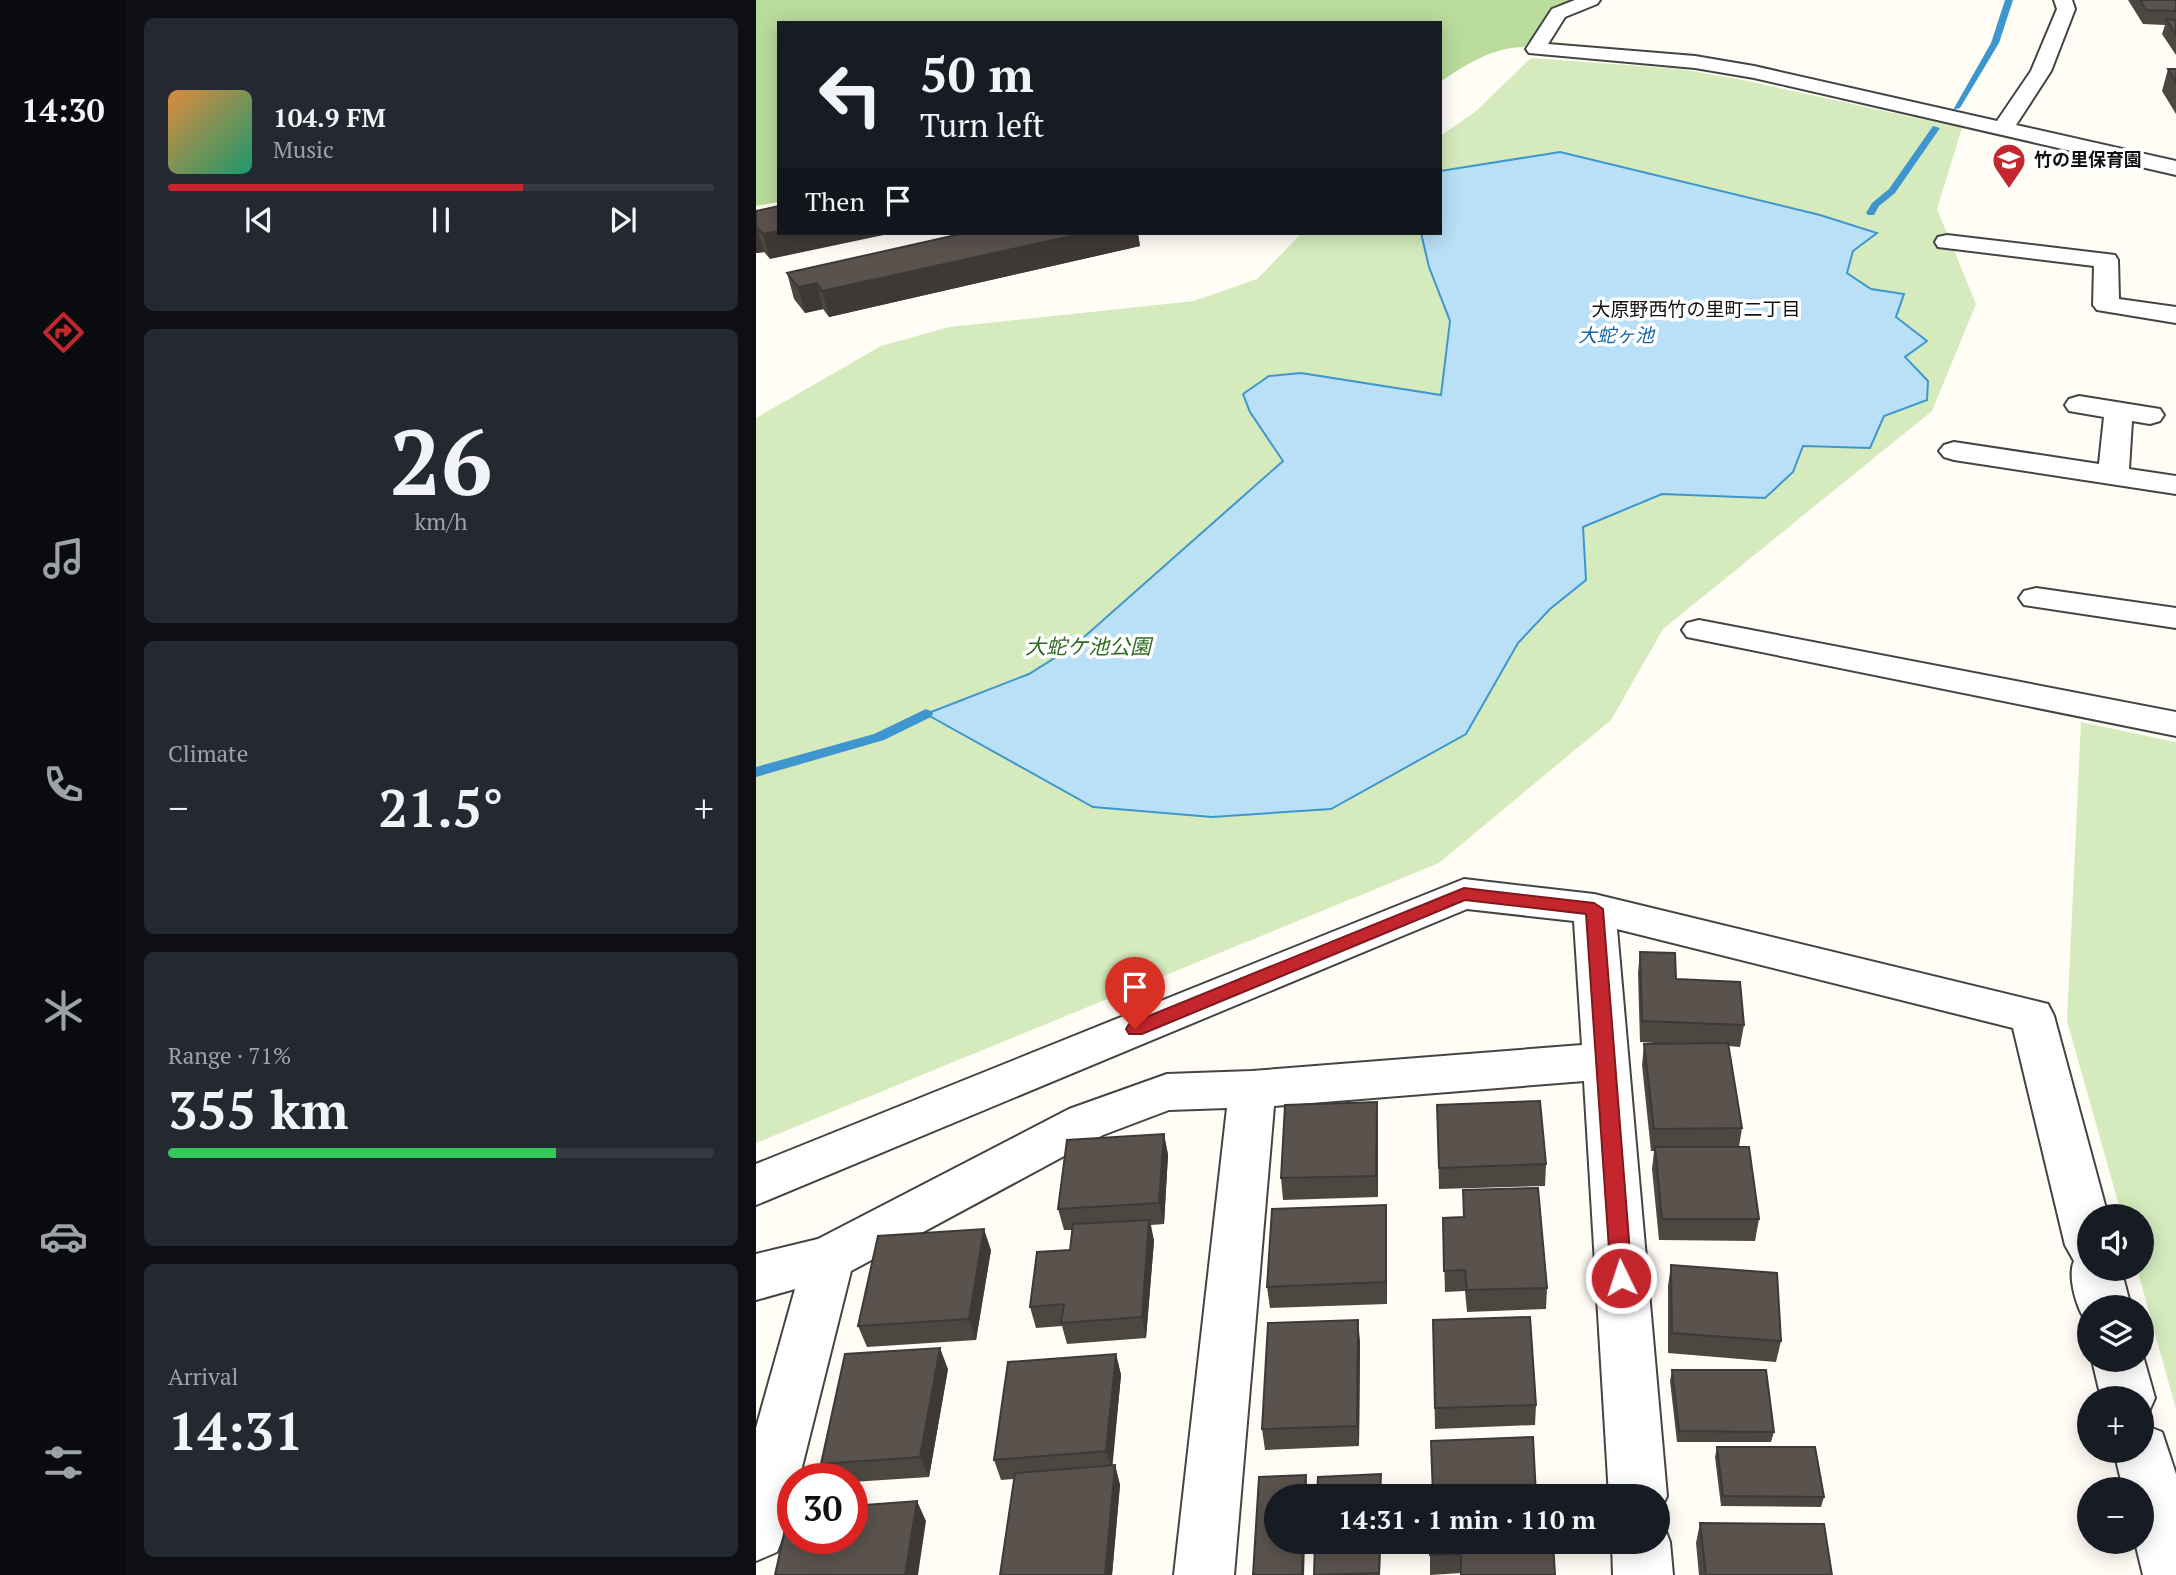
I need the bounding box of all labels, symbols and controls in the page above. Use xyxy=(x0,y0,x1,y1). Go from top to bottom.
text: 50 m xyxy=(920,41,1034,106)
icon: left xyxy=(805,49,896,140)
text: 14:30 xyxy=(21,89,105,131)
text: 104.9 FM xyxy=(273,100,386,134)
text: Turn left xyxy=(920,104,1044,146)
text: Music xyxy=(273,134,334,165)
school or university icon: 竹の里保育園 xyxy=(1990,141,2028,190)
place label: 竹の里保育園 xyxy=(2034,147,2142,171)
icon: arrive xyxy=(879,182,917,220)
text: Then xyxy=(805,184,865,218)
icon: previous xyxy=(240,201,278,239)
icon: pause xyxy=(422,201,460,239)
icon: next xyxy=(604,201,642,239)
district label: 大原野西竹の里町二丁目 xyxy=(1591,296,1801,321)
icon: directions xyxy=(39,308,88,357)
water label: 大蛇ヶ池 xyxy=(1578,322,1656,347)
text: 26 xyxy=(390,400,492,521)
text: km/h xyxy=(414,506,468,537)
icon: music xyxy=(39,534,88,583)
park label: 大蛇ケ池公園 xyxy=(1025,632,1154,660)
text: Climate xyxy=(168,738,248,769)
icon: phone xyxy=(39,760,88,809)
text: 21.5° xyxy=(378,773,504,842)
text: − xyxy=(168,783,188,833)
text: + xyxy=(694,783,714,833)
pin xyxy=(1105,957,1165,1029)
icon: arrive xyxy=(1116,968,1154,1006)
icon: climate xyxy=(39,986,88,1035)
text: Range · 71% xyxy=(168,1040,291,1071)
text: 355 km xyxy=(168,1075,349,1144)
map controls xyxy=(2077,1204,2154,1554)
button: sound xyxy=(2077,1204,2154,1281)
icon: car xyxy=(39,1212,88,1261)
position arrow xyxy=(1584,1241,1658,1315)
button: layers xyxy=(2077,1295,2154,1372)
text: Arrival xyxy=(168,1361,239,1392)
button: + xyxy=(2077,1386,2154,1463)
text: 14:31 xyxy=(168,1396,303,1465)
icon: filters xyxy=(39,1438,88,1487)
speed limit sign: 30 xyxy=(777,1463,868,1554)
button: − xyxy=(2077,1477,2154,1554)
text: 14:31 · 1 min · 110 m xyxy=(1338,1502,1596,1536)

